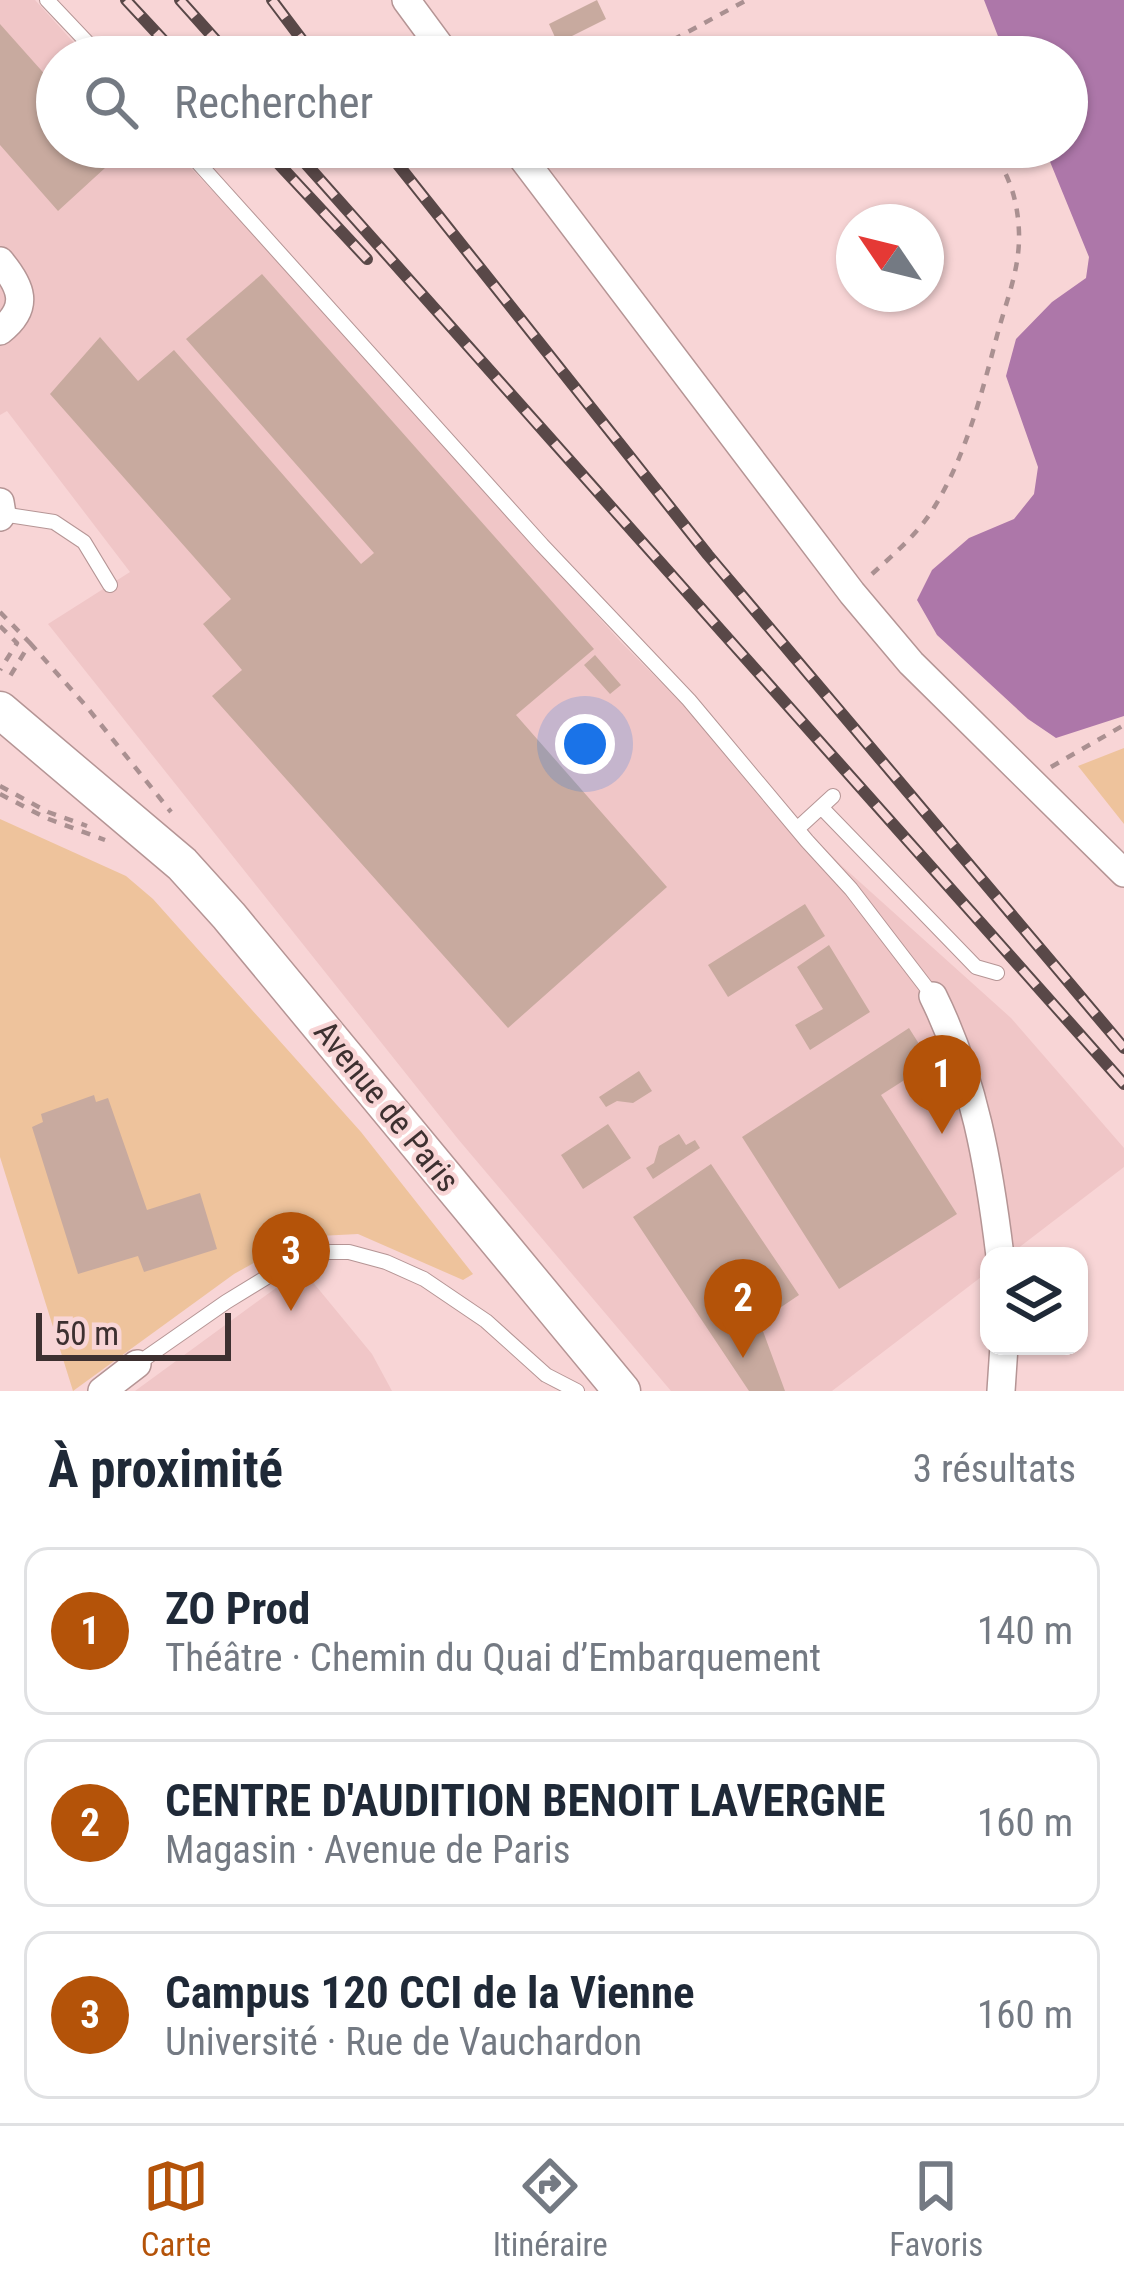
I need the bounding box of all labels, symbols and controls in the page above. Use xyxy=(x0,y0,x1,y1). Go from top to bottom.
search box xyxy=(36,36,1088,168)
icon: search xyxy=(78,69,144,135)
text: Rechercher xyxy=(174,76,373,129)
north arrow xyxy=(836,204,944,312)
your location xyxy=(555,714,615,774)
street label: Avenue de Paris xyxy=(306,1013,468,1199)
pin: 1 xyxy=(903,1035,981,1134)
pin: 3 xyxy=(252,1212,330,1311)
map controls xyxy=(980,1247,1088,1355)
button: layers xyxy=(980,1247,1088,1355)
pin: 2 xyxy=(704,1259,782,1358)
scale bar xyxy=(36,1307,231,1360)
text: 50 m xyxy=(54,1314,119,1353)
text: À proximité xyxy=(48,1440,283,1499)
text: 3 résultats xyxy=(913,1446,1076,1492)
text: ZO Prod xyxy=(165,1582,310,1635)
text: 1 xyxy=(80,1608,100,1654)
text: 140 m xyxy=(977,1608,1073,1654)
text: Théâtre · Chemin du Quai d’Embarquement xyxy=(165,1635,821,1681)
text: CENTRE D'AUDITION BENOIT LAVERGNE xyxy=(165,1774,885,1827)
text: 2 xyxy=(80,1800,100,1846)
text: 160 m xyxy=(977,1800,1073,1846)
text: Magasin · Avenue de Paris xyxy=(165,1827,571,1873)
text: Campus 120 CCI de la Vienne xyxy=(165,1966,695,2019)
text: 3 xyxy=(80,1992,100,2038)
text: 160 m xyxy=(977,1992,1073,2038)
text: Université · Rue de Vauchardon xyxy=(165,2019,642,2065)
tab: Carte xyxy=(141,2153,211,2264)
tab: Itinéraire xyxy=(493,2153,608,2264)
tab: Favoris xyxy=(889,2153,983,2264)

